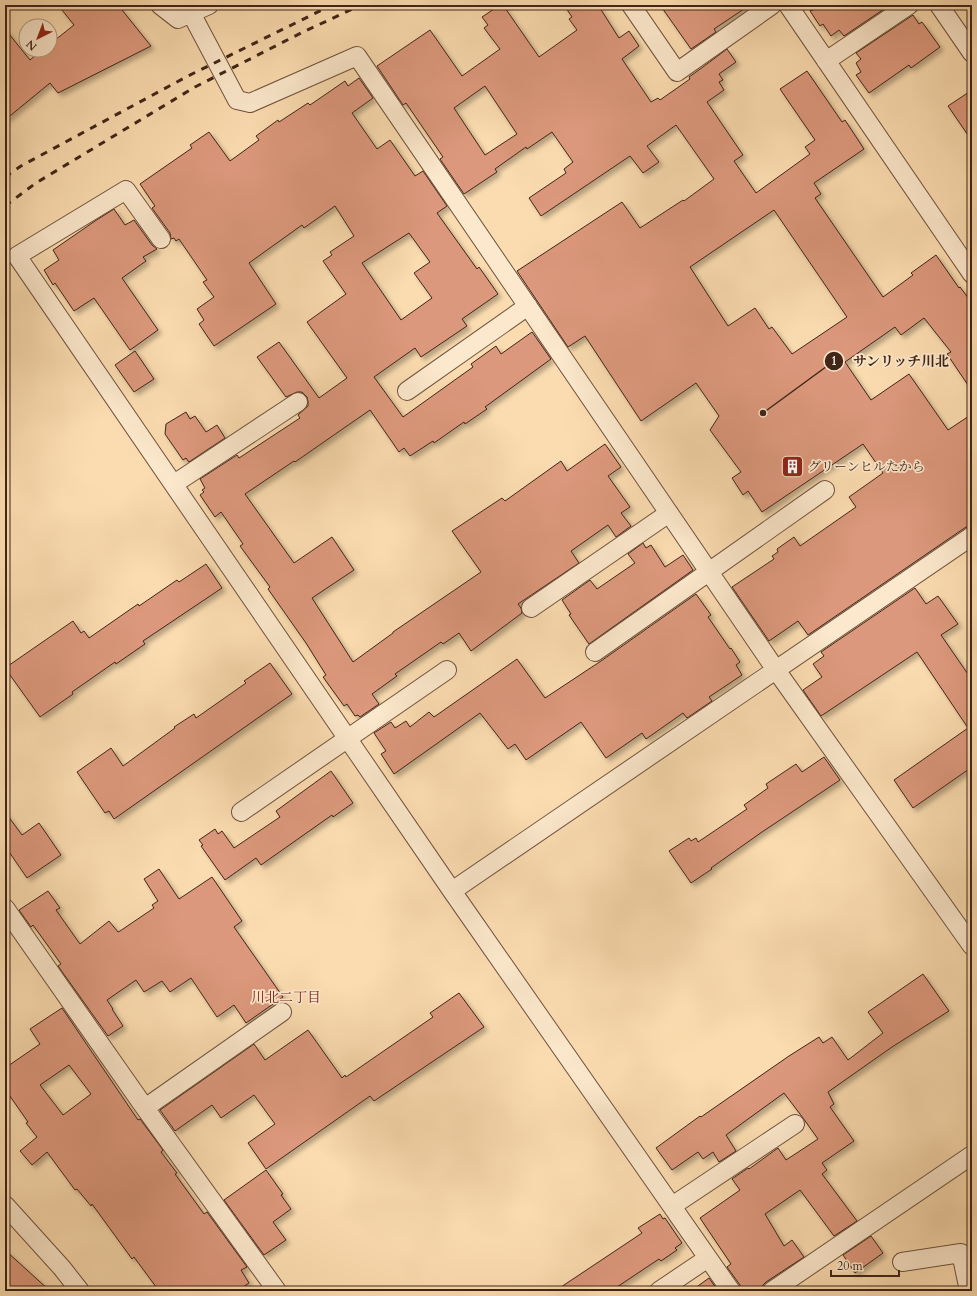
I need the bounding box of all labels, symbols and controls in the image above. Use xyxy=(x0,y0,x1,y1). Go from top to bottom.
north arrow xyxy=(18,18,58,58)
text: N xyxy=(23,36,40,54)
callout: サンリッチ川北 xyxy=(824,348,958,374)
text: サンリッチ川北 xyxy=(853,352,949,371)
text: 1 xyxy=(831,353,837,369)
building icon: グリーンヒルたから xyxy=(780,453,806,479)
place label: グリーンヒルたから xyxy=(808,458,925,476)
district label: 川北二丁目 xyxy=(251,988,321,1007)
scale bar xyxy=(831,1252,899,1278)
text: 20 m xyxy=(837,1258,864,1274)

